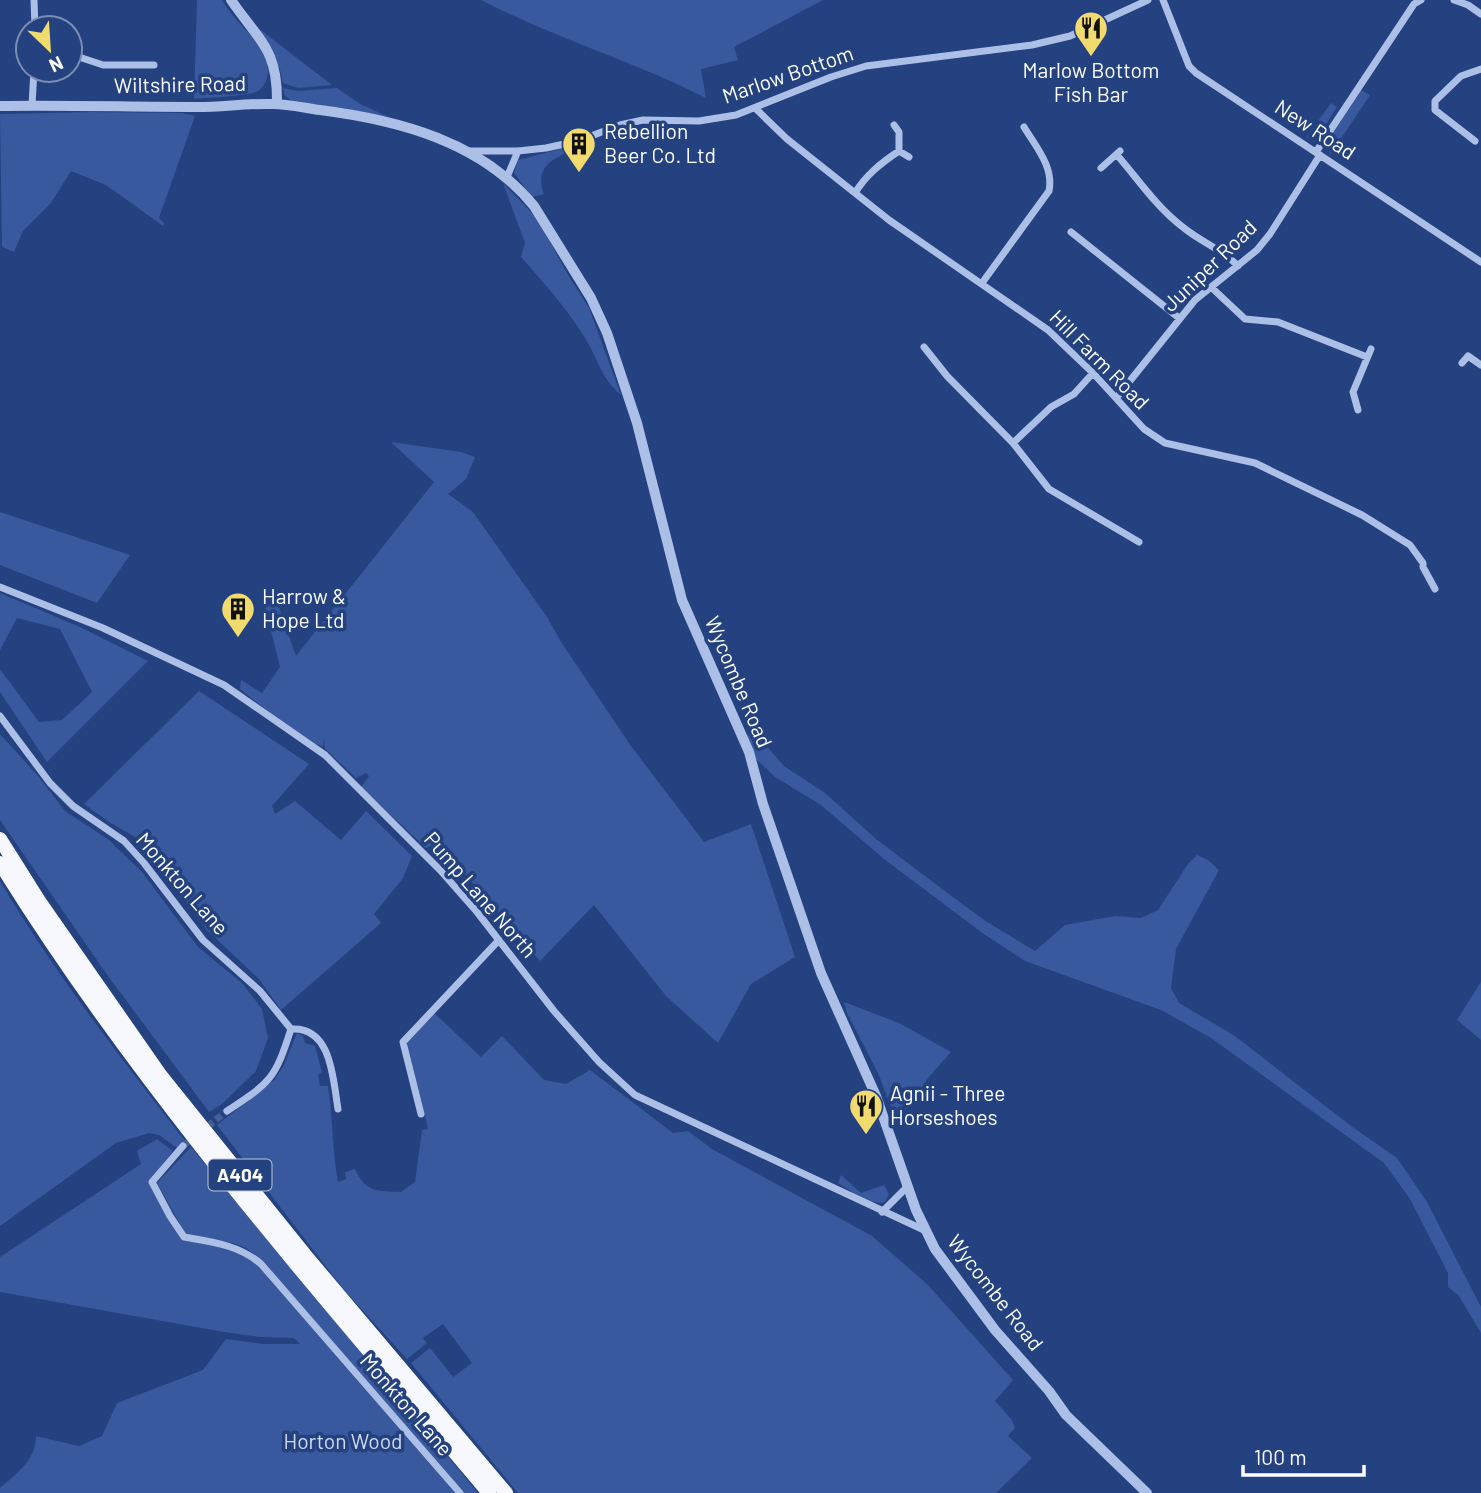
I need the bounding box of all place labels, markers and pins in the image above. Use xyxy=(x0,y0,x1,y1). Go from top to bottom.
restaurant icon: Marlow Bottom Fish Bar xyxy=(1072,9,1110,58)
place label: Marlow Bottom Fish Bar xyxy=(1023,57,1159,106)
place label: Rebellion Beer Co. Ltd xyxy=(604,118,716,167)
building icon: Rebellion Beer Co. Ltd xyxy=(560,125,598,174)
place label: Harrow & Hope Ltd xyxy=(262,583,346,632)
building icon: Harrow & Hope Ltd xyxy=(219,590,257,639)
place label: Agnii - Three Horseshoes xyxy=(890,1080,1005,1129)
restaurant icon: Agnii - Three Horseshoes xyxy=(847,1087,885,1136)

